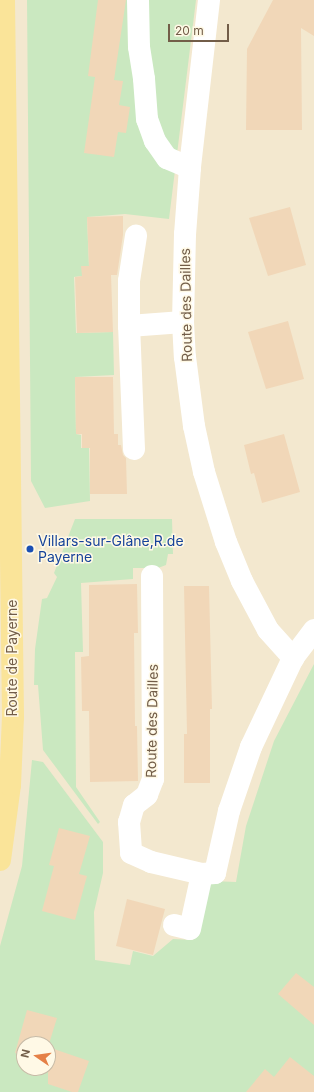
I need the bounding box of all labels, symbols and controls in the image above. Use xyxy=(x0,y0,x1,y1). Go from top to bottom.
scale bar xyxy=(170,16,231,42)
text: 20 m xyxy=(175,23,204,38)
street label: Route des Dailles xyxy=(177,248,195,362)
place label: Villars-sur-Glâne,R.de Payerne xyxy=(38,533,184,566)
marker: Villars-sur-Glâne,R.de Payerne xyxy=(25,544,35,554)
street label: Route de Payerne xyxy=(4,600,20,716)
street label: Route des Dailles xyxy=(143,664,161,778)
north arrow xyxy=(16,1036,56,1076)
text: N xyxy=(18,1048,33,1059)

